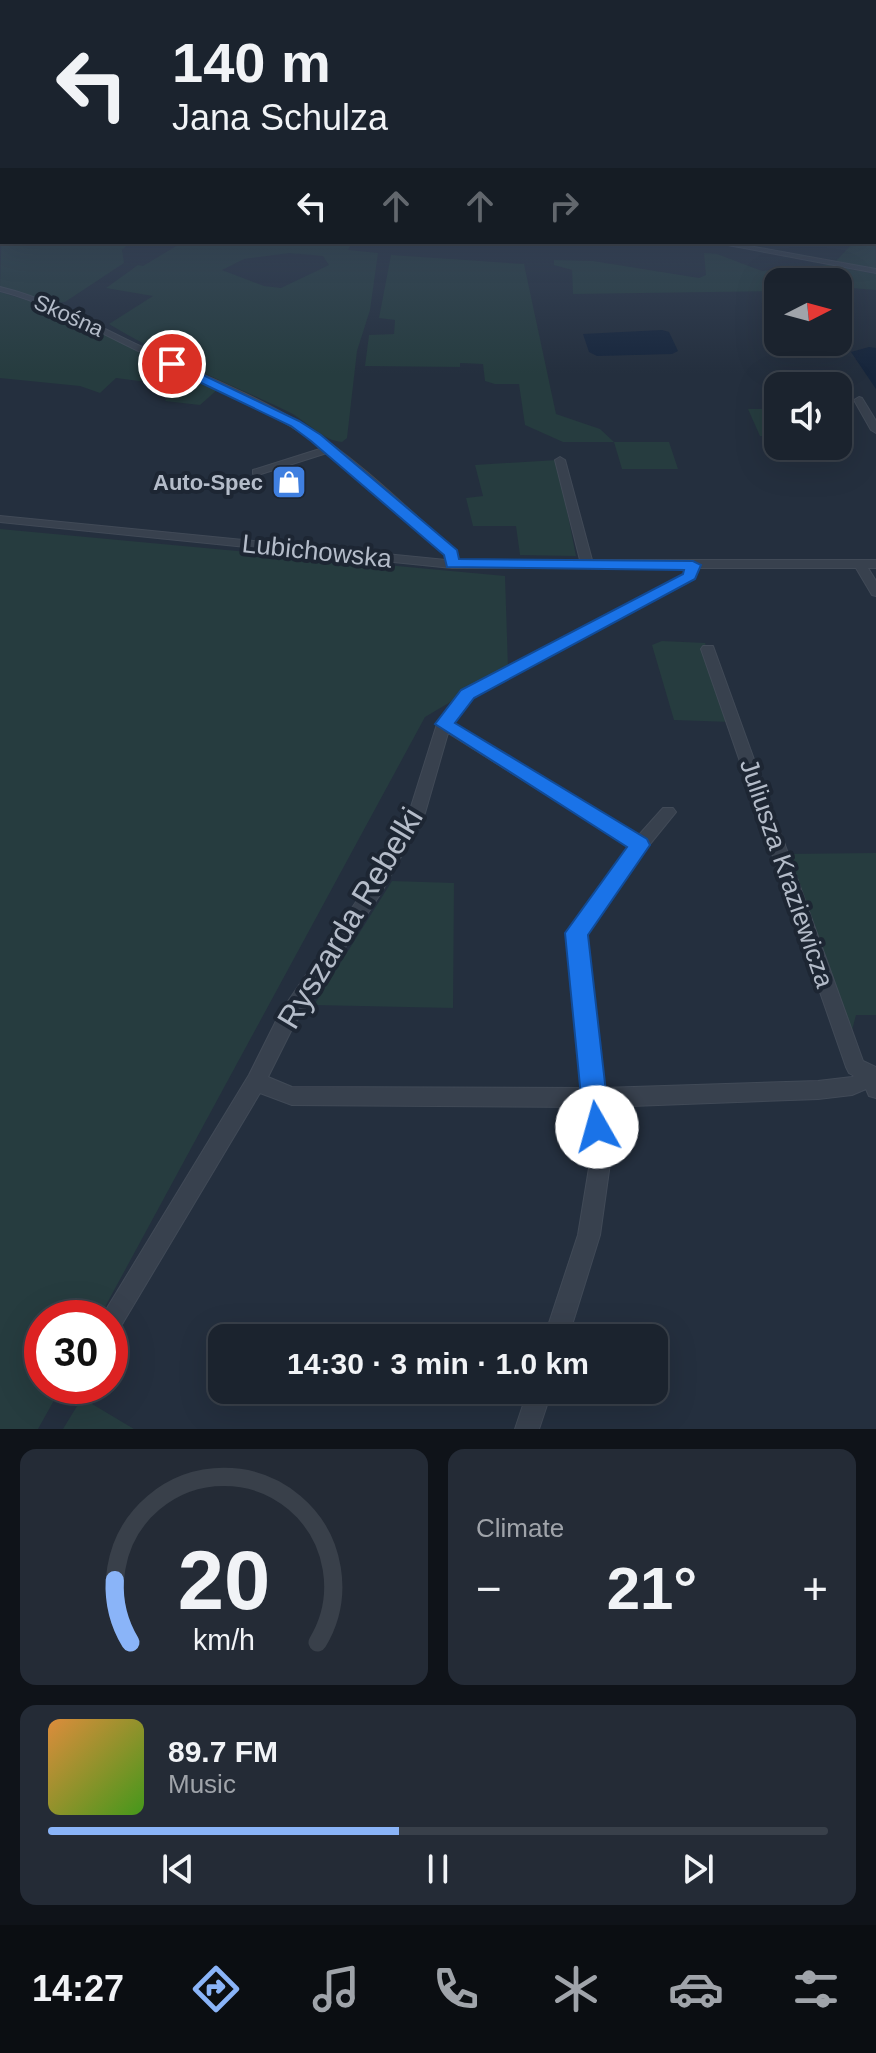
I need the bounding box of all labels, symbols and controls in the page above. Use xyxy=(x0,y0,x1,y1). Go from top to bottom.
text: 140 m xyxy=(172,31,331,94)
icon: left xyxy=(40,32,144,136)
text: Jana Schulza xyxy=(172,97,388,138)
icon: left xyxy=(290,184,334,228)
icon: ahead xyxy=(374,184,418,228)
icon: ahead xyxy=(458,184,502,228)
icon: right xyxy=(542,184,586,228)
north arrow xyxy=(764,268,852,356)
map controls xyxy=(764,268,852,460)
street label: Skośna xyxy=(30,289,108,342)
pin xyxy=(138,330,206,398)
icon: arrive xyxy=(150,342,194,386)
button: sound xyxy=(764,372,852,460)
shop icon: Auto-Spec xyxy=(270,463,308,501)
place label: Auto-Spec xyxy=(153,470,263,495)
street label: Lubichowska xyxy=(241,528,394,574)
street label: Juliusza Kraziewicza xyxy=(734,755,840,992)
street label: Ryszarda Rebelki xyxy=(270,801,430,1035)
position arrow xyxy=(555,1085,639,1169)
speed limit sign: 30 xyxy=(24,1300,128,1404)
text: 14:30 · 3 min · 1.0 km xyxy=(287,1347,589,1380)
text: Climate xyxy=(476,1513,564,1543)
text: 20 xyxy=(178,1534,270,1627)
text: 21° xyxy=(607,1555,697,1622)
text: − xyxy=(476,1564,502,1613)
text: + xyxy=(802,1564,828,1613)
text: km/h xyxy=(193,1624,255,1656)
text: 89.7 FM xyxy=(168,1735,278,1768)
text: Music xyxy=(168,1769,236,1799)
icon: previous xyxy=(156,1847,200,1891)
icon: pause xyxy=(416,1847,460,1891)
icon: next xyxy=(676,1847,720,1891)
icon: directions xyxy=(188,1961,244,2017)
icon: music xyxy=(308,1961,364,2017)
icon: phone xyxy=(428,1961,484,2017)
icon: climate xyxy=(548,1961,604,2017)
icon: car xyxy=(668,1961,724,2017)
icon: filters xyxy=(788,1961,844,2017)
text: 14:27 xyxy=(32,1968,124,2009)

